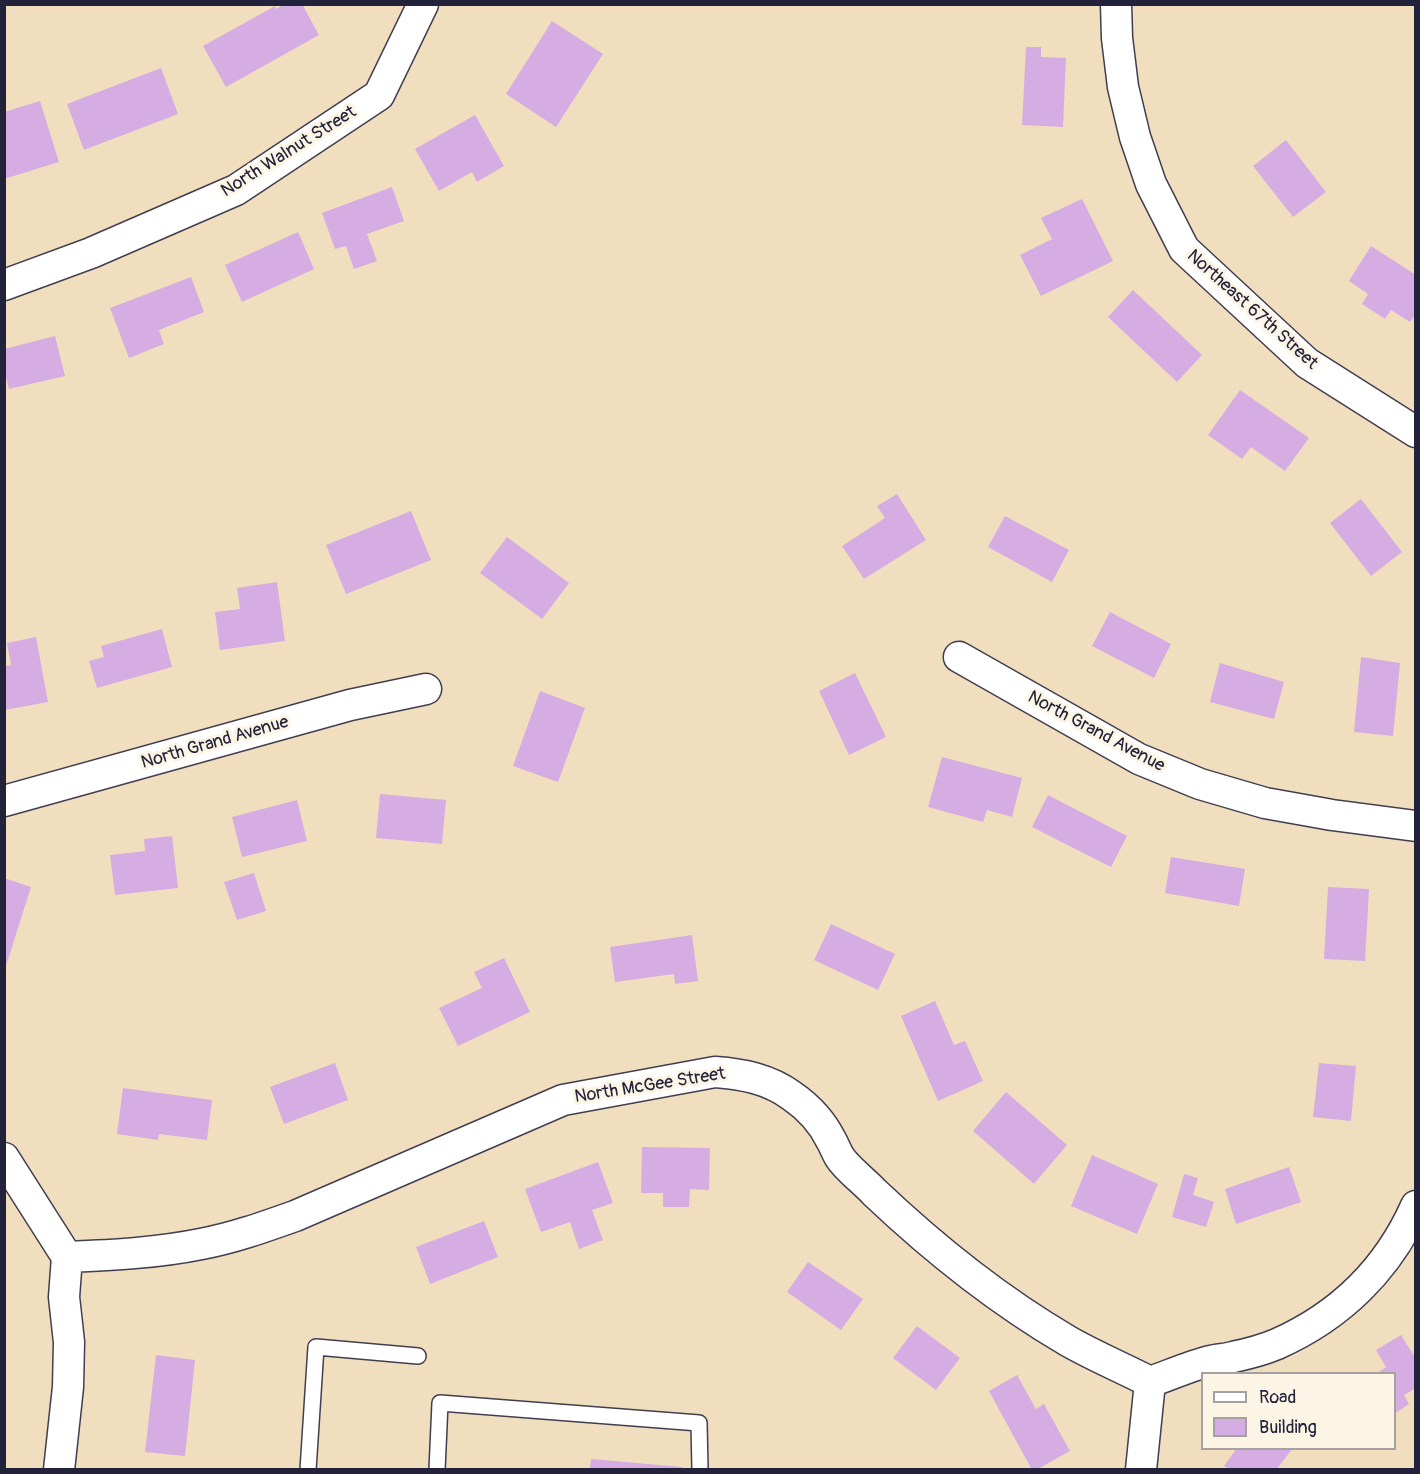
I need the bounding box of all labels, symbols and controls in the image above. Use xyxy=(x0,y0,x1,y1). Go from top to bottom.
street label: North Walnut Street xyxy=(218,102,360,202)
street label: Northeast 67th Street xyxy=(1182,246,1322,374)
street label: North Grand Avenue xyxy=(1024,687,1168,777)
street label: North Grand Avenue xyxy=(139,712,291,774)
street label: North McGee Street xyxy=(573,1063,727,1109)
legend xyxy=(1201,1372,1396,1450)
text: Road xyxy=(1259,1386,1296,1409)
text: Building xyxy=(1259,1416,1317,1439)

